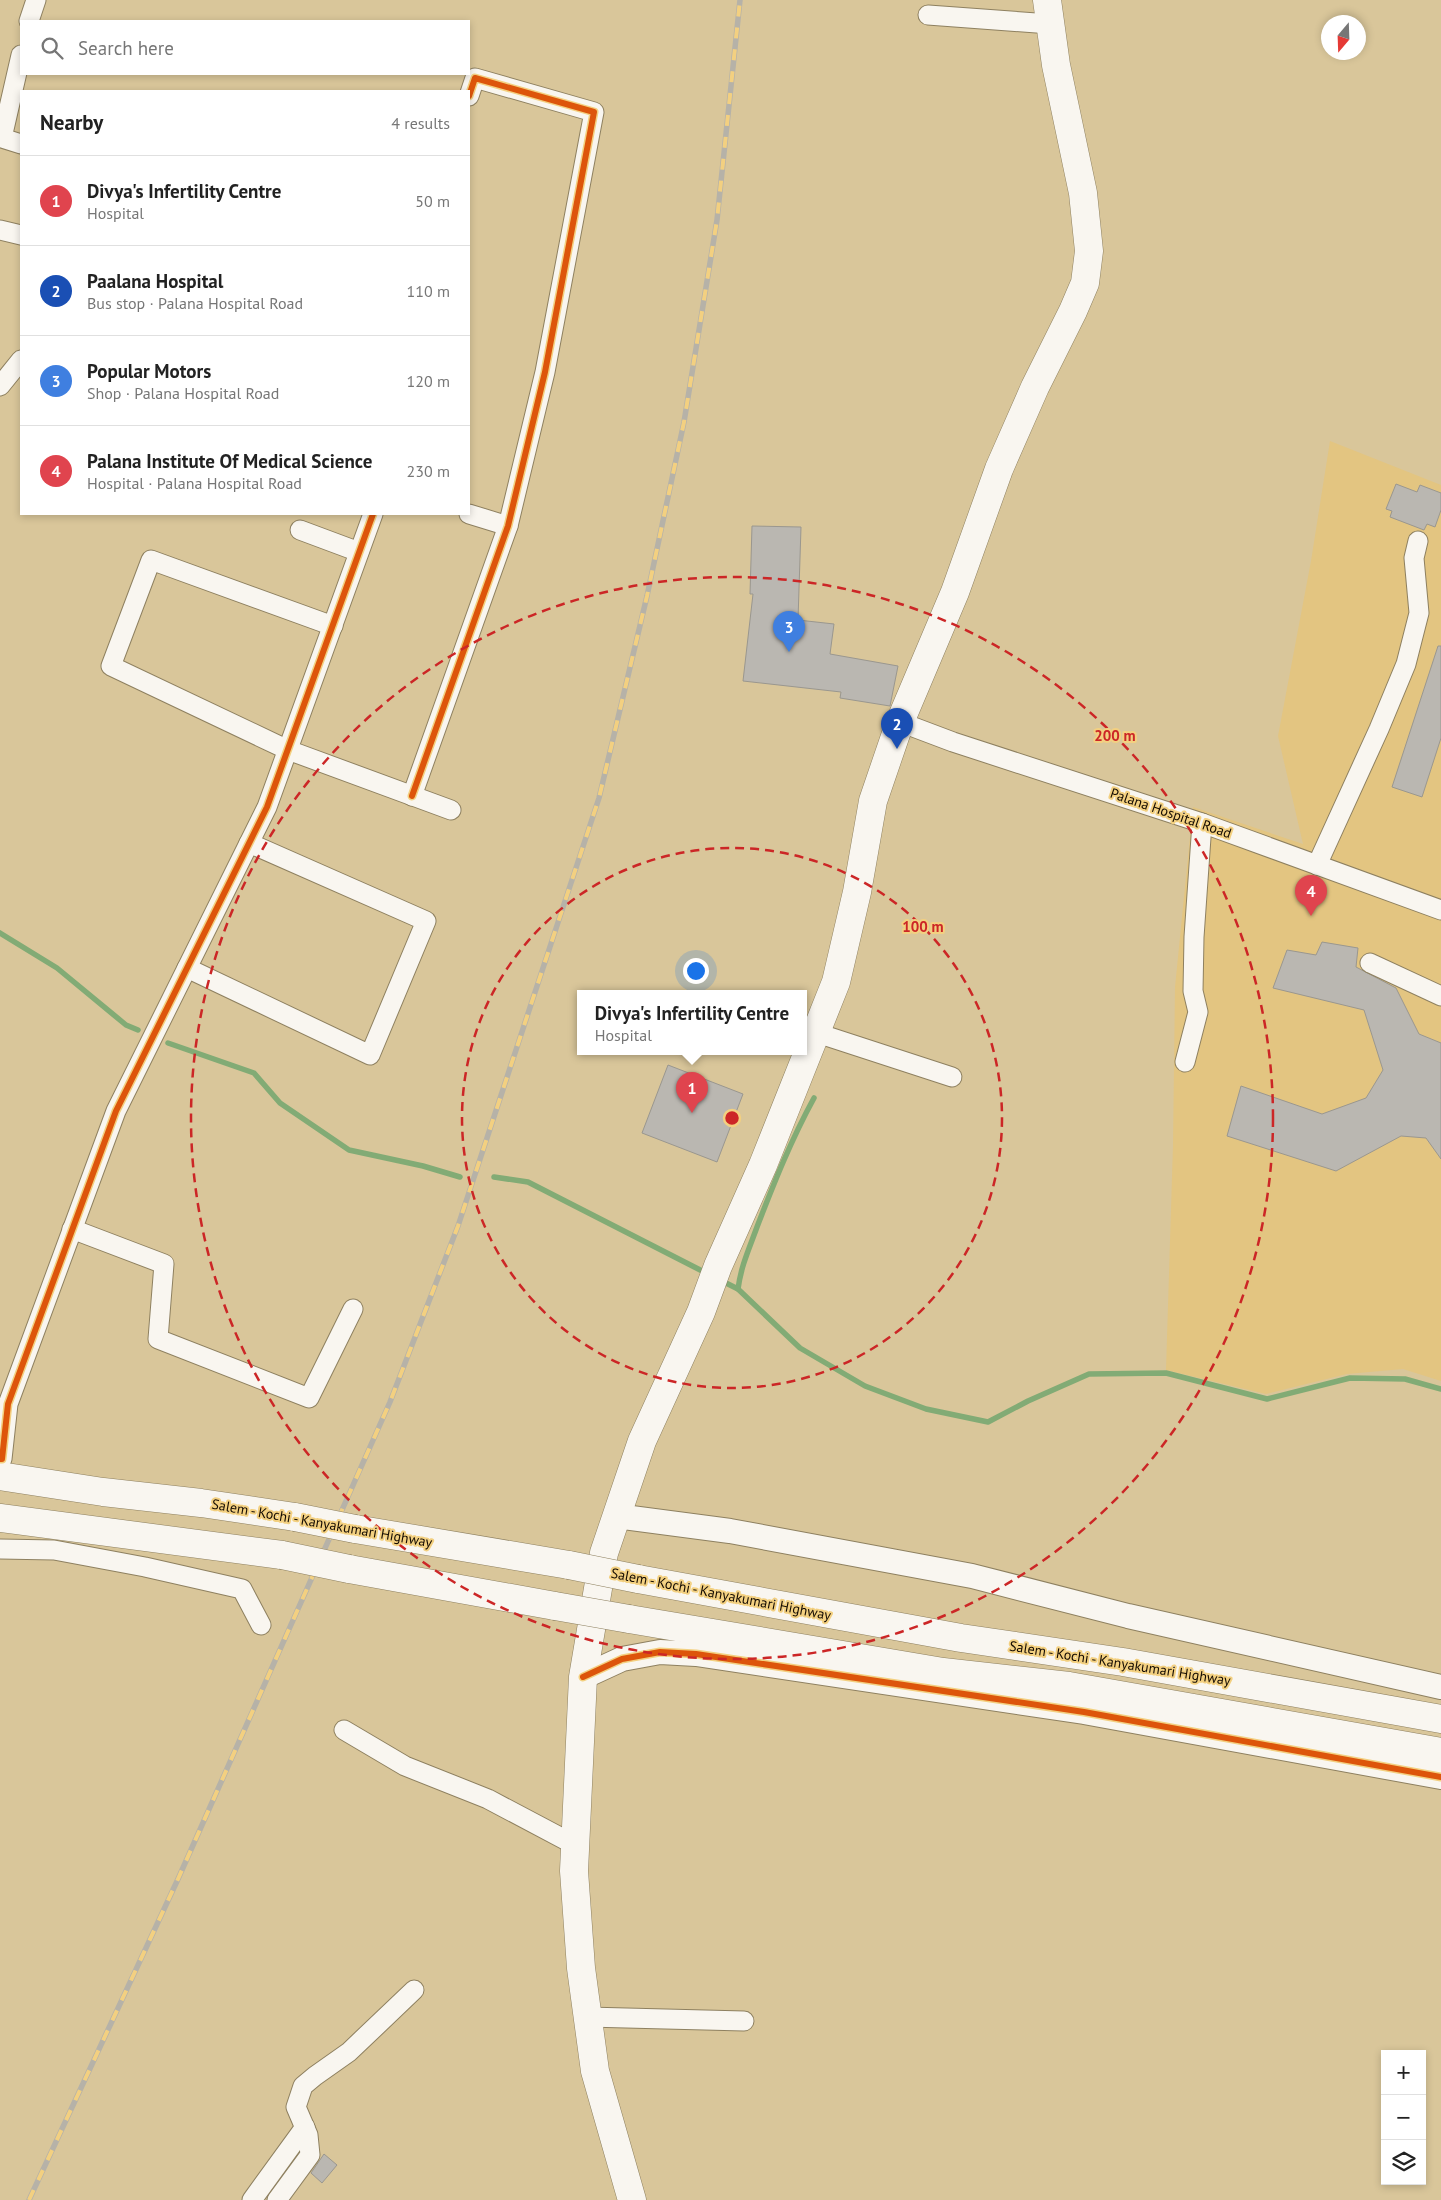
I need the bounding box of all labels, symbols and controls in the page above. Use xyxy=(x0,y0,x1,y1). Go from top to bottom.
north arrow xyxy=(1321,15,1366,60)
search box xyxy=(20,20,470,75)
icon: search xyxy=(38,34,66,62)
text: Search here xyxy=(78,36,174,60)
text: Nearby xyxy=(40,109,103,136)
text: 4 results xyxy=(391,113,450,133)
text: Divya's Infertility Centre xyxy=(87,179,281,203)
text: 1 xyxy=(51,191,61,211)
text: 50 m xyxy=(415,191,450,211)
text: Hospital xyxy=(87,203,144,223)
text: Paalana Hospital xyxy=(87,269,223,293)
text: 2 xyxy=(51,281,61,301)
text: 110 m xyxy=(407,281,450,301)
text: Bus stop · Palana Hospital Road xyxy=(87,293,303,313)
text: Popular Motors xyxy=(87,359,211,383)
text: 3 xyxy=(51,371,61,391)
text: 120 m xyxy=(407,371,450,391)
text: Shop · Palana Hospital Road xyxy=(87,383,279,403)
text: Palana Institute Of Medical Science xyxy=(87,449,372,473)
text: 4 xyxy=(51,461,61,481)
text: 230 m xyxy=(407,461,450,481)
text: Hospital · Palana Hospital Road xyxy=(87,473,302,493)
pin: 3 xyxy=(773,611,805,652)
pin: 2 xyxy=(881,708,913,749)
text: 200 m xyxy=(1094,726,1136,745)
street label: Palana Hospital Road xyxy=(1108,784,1234,842)
pin: 4 xyxy=(1295,875,1327,916)
text: 100 m xyxy=(902,917,944,936)
your location xyxy=(683,958,709,984)
popup xyxy=(577,990,807,1055)
text: Divya's Infertility Centre xyxy=(595,1001,789,1025)
text: Hospital xyxy=(595,1025,652,1045)
pin: 1 xyxy=(676,1072,708,1113)
centre of rings xyxy=(723,1109,741,1127)
street label: Salem - Kochi - Kanyakumari Highway xyxy=(210,1495,434,1551)
street label: Salem - Kochi - Kanyakumari Highway xyxy=(609,1564,833,1624)
street label: Salem - Kochi - Kanyakumari Highway xyxy=(1008,1637,1232,1689)
map controls xyxy=(1381,2050,1426,2185)
button: + xyxy=(1381,2050,1426,2095)
button: − xyxy=(1381,2095,1426,2140)
button: layers xyxy=(1381,2140,1426,2185)

